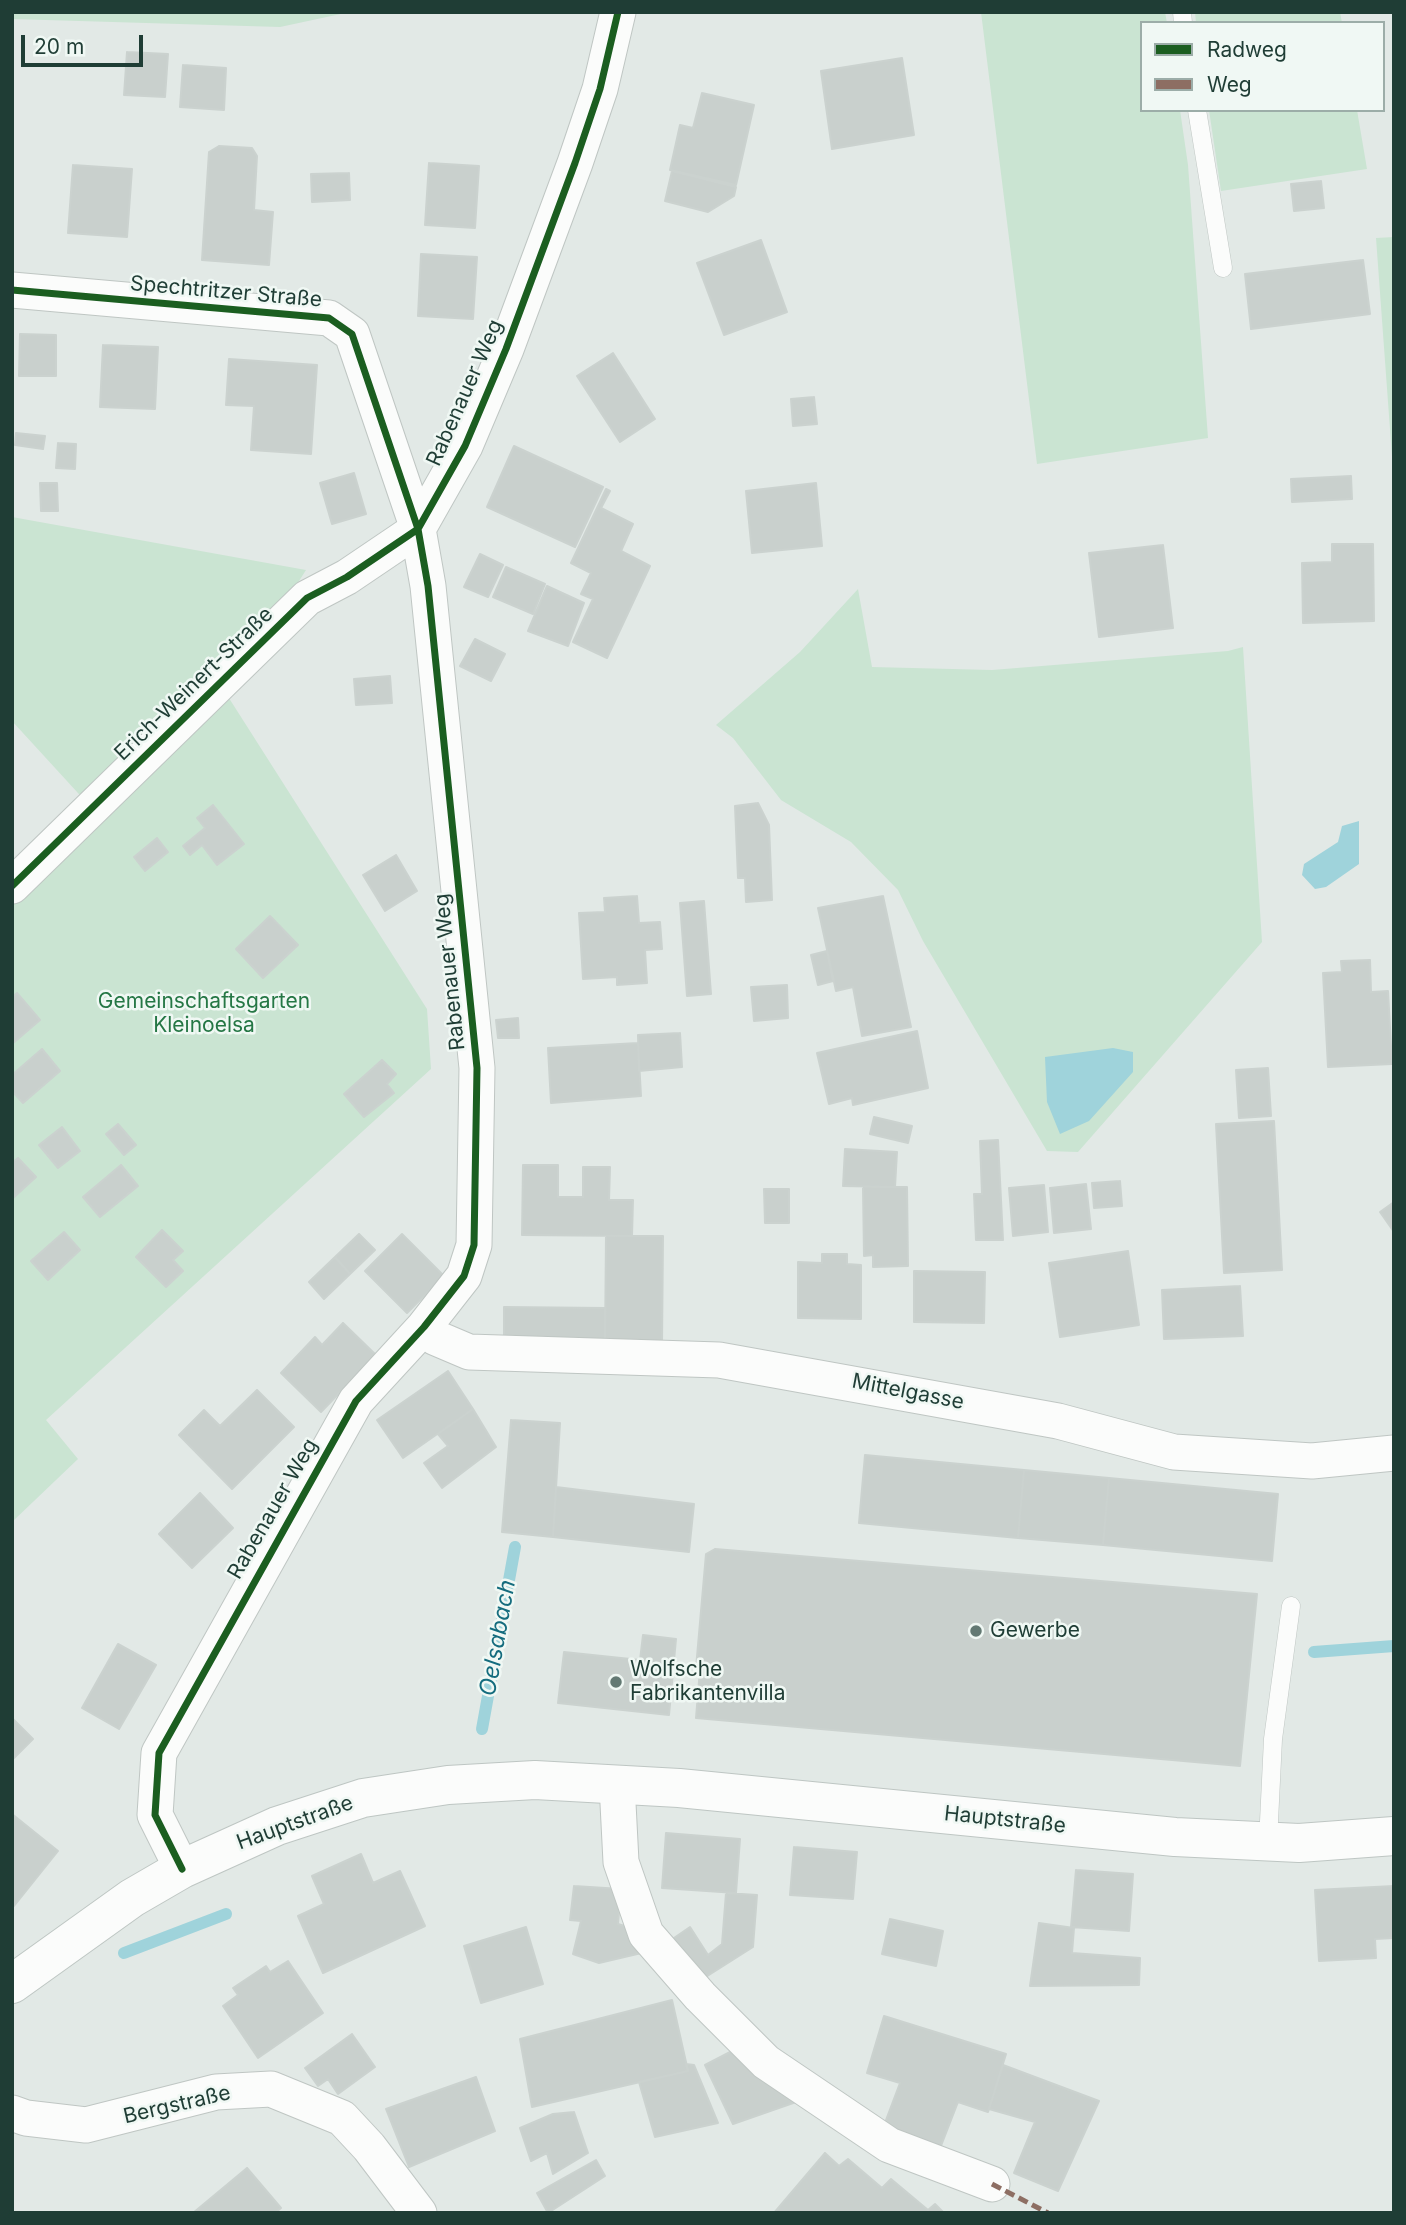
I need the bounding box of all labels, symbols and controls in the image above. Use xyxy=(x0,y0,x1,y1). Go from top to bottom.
scale bar xyxy=(24,21,147,65)
legend xyxy=(1140,21,1385,112)
text: 20 m xyxy=(34,34,84,59)
text: Radweg xyxy=(1207,37,1287,62)
text: Weg xyxy=(1207,72,1252,97)
street label: Spechtritzer Straße xyxy=(129,271,323,313)
street label: Rabenauer Weg xyxy=(421,316,509,470)
street label: Erich-Weinert-Straße xyxy=(110,602,278,766)
street label: Rabenauer Weg xyxy=(429,892,471,1052)
park label: Gemeinschaftsgarten Kleinoelsa xyxy=(98,989,310,1039)
street label: Mittelgasse xyxy=(850,1369,966,1415)
street label: Rabenauer Weg xyxy=(223,1434,323,1584)
water label: Oelsabach xyxy=(474,1578,522,1698)
place label: Gewerbe xyxy=(990,1618,1080,1644)
marker: Gewerbe xyxy=(968,1623,984,1639)
place label: Wolfsche Fabrikantenvilla xyxy=(630,1657,785,1707)
marker: Wolfsche Fabrikantenvilla xyxy=(608,1674,624,1690)
street label: Hauptstraße xyxy=(233,1790,357,1856)
street label: Hauptstraße xyxy=(943,1801,1067,1839)
street label: Bergstraße xyxy=(121,2080,233,2130)

